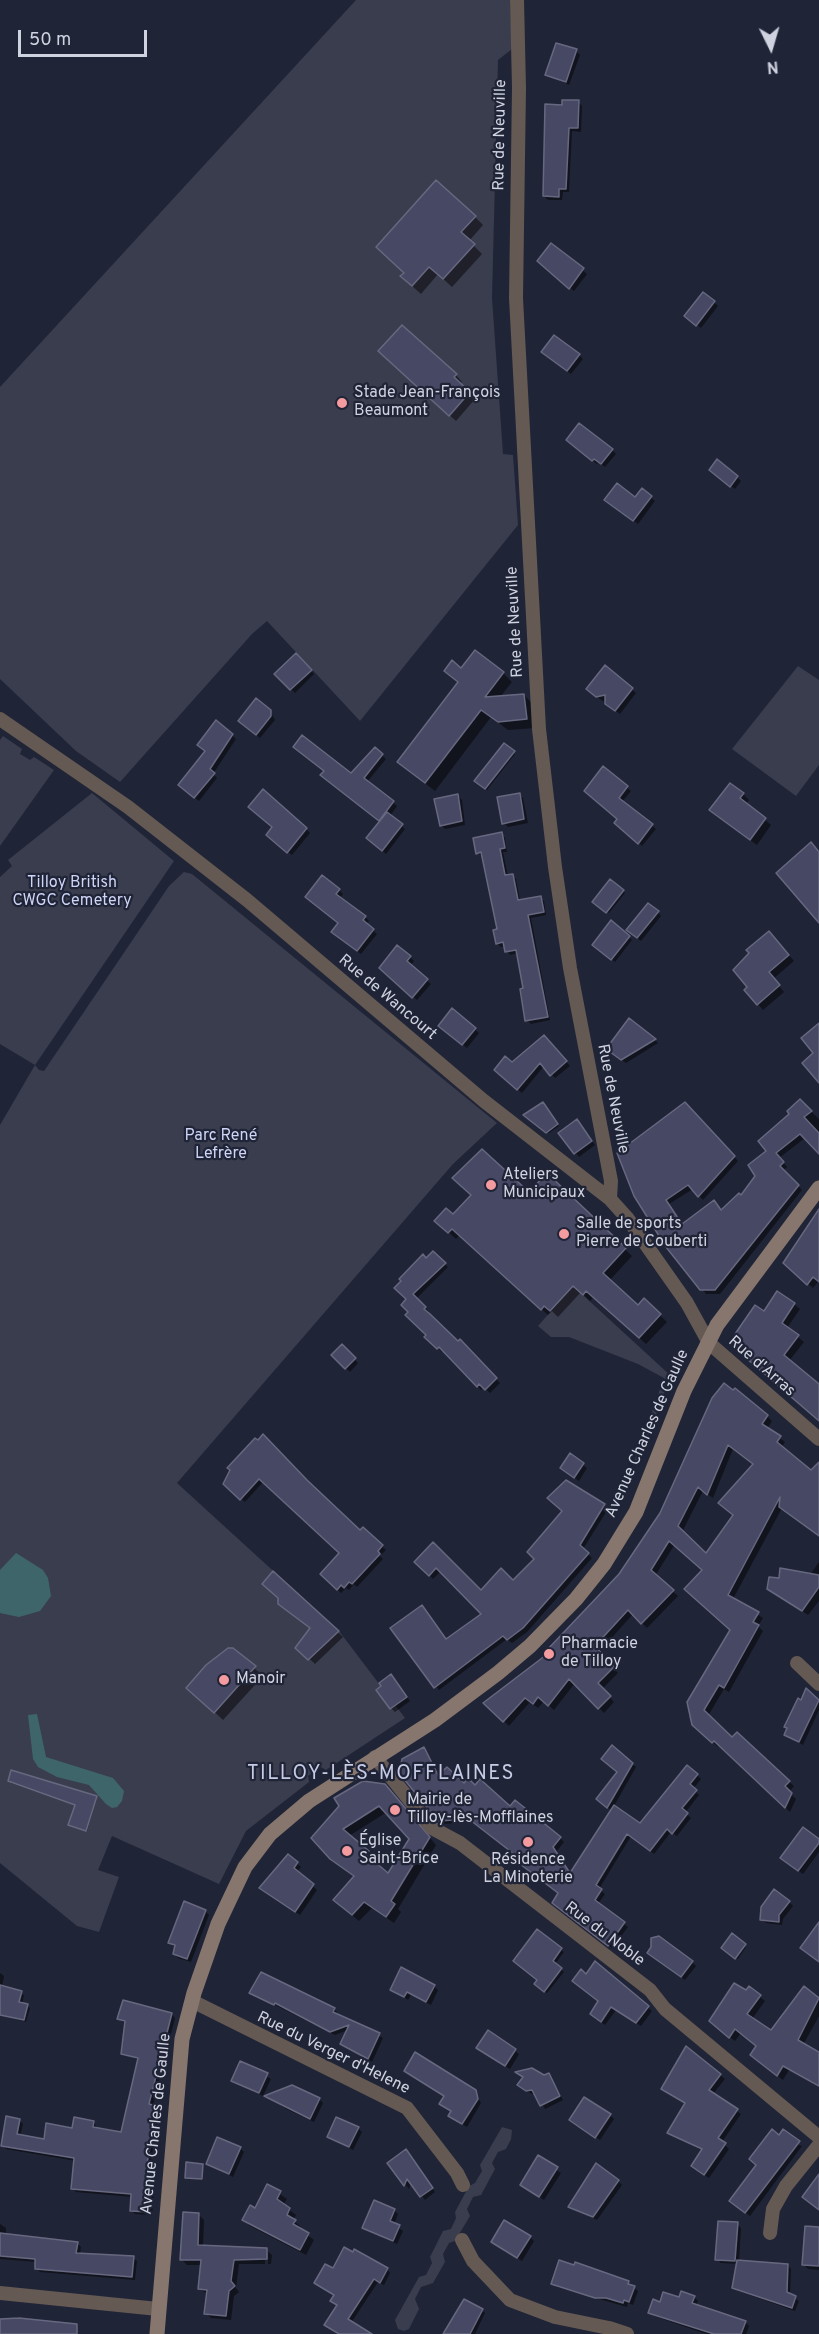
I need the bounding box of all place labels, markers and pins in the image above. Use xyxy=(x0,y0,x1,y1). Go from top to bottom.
place label: Stade Jean-François Beaumont xyxy=(354,384,501,422)
marker: Stade Jean-François Beaumont xyxy=(335,396,349,410)
place label: Ateliers Municipaux xyxy=(503,1166,585,1204)
marker: Ateliers Municipaux xyxy=(484,1178,498,1192)
place label: Salle de sports Pierre de Couberti xyxy=(576,1215,707,1253)
marker: Salle de sports Pierre de Couberti xyxy=(557,1227,571,1241)
place label: Pharmacie de Tilloy xyxy=(561,1635,638,1673)
marker: Pharmacie de Tilloy xyxy=(542,1647,556,1661)
place label: Manoir xyxy=(236,1670,285,1690)
marker: Manoir xyxy=(217,1673,231,1687)
place label: Mairie de Tilloy-lès-Mofflaines xyxy=(407,1791,553,1829)
marker: Mairie de Tilloy-lès-Mofflaines xyxy=(388,1803,402,1817)
place label: Église Saint-Brice xyxy=(359,1832,439,1870)
marker: Résidence La Minoterie xyxy=(521,1835,535,1849)
marker: Église Saint-Brice xyxy=(340,1844,354,1858)
place label: Résidence La Minoterie xyxy=(483,1851,573,1889)

